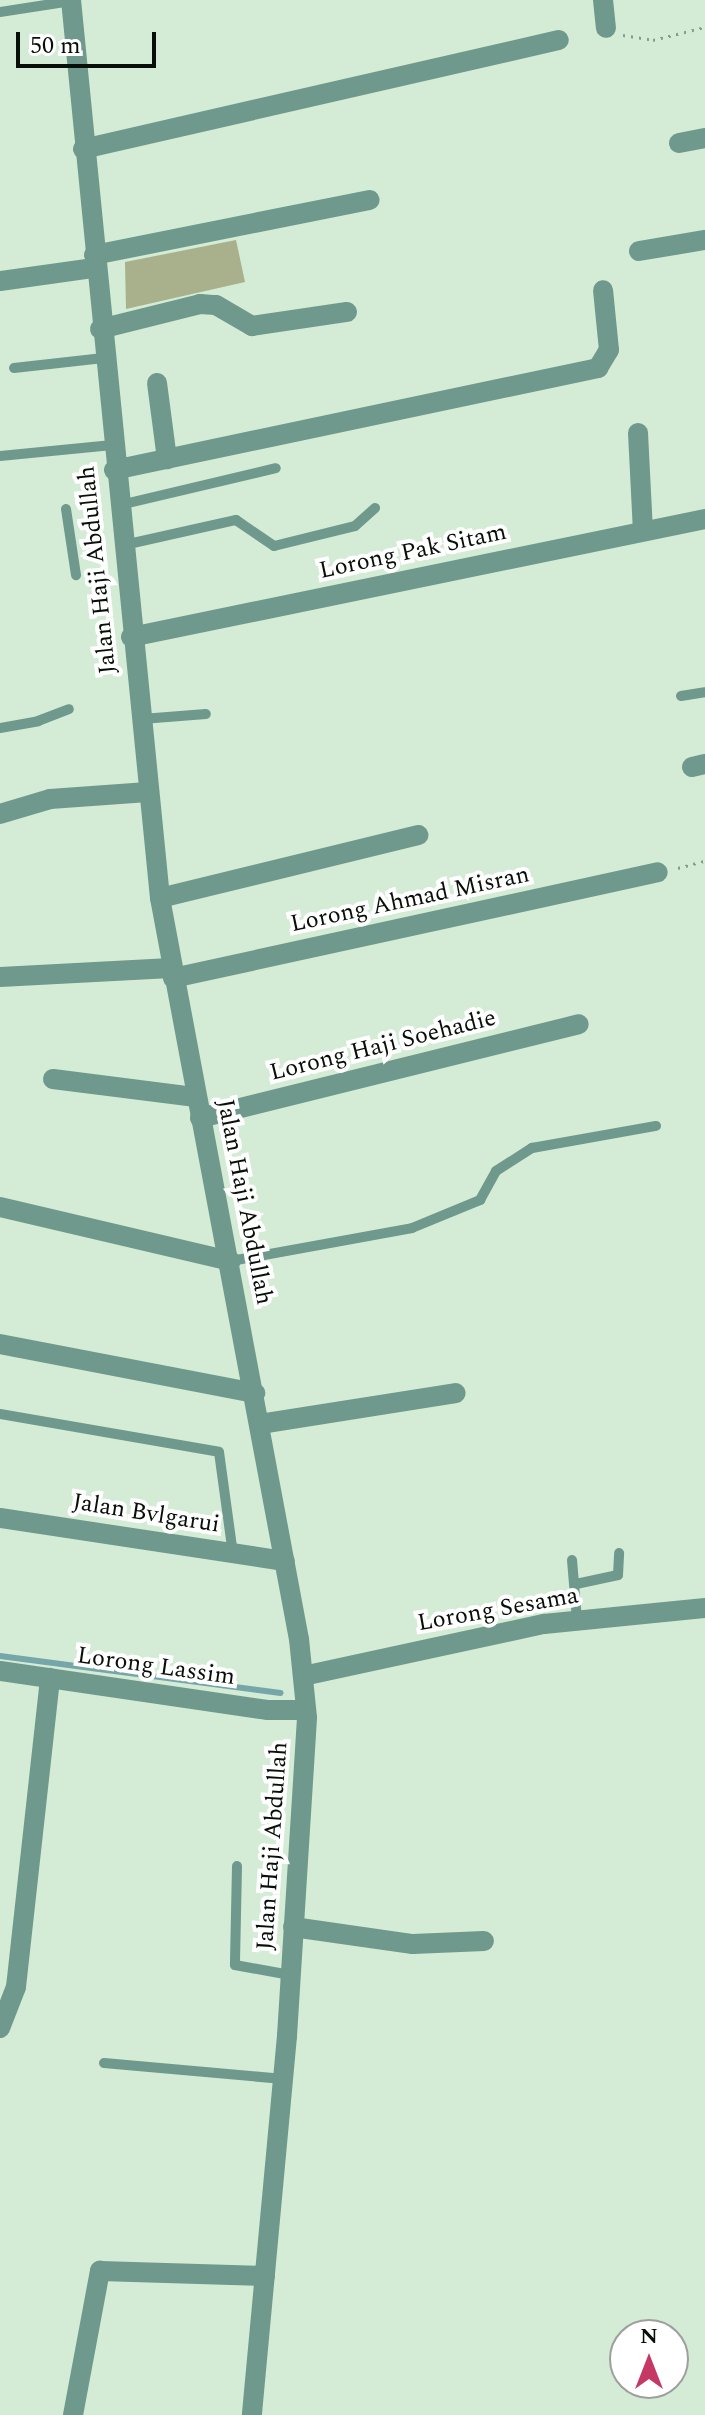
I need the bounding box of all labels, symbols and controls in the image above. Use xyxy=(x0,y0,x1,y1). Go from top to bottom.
scale bar xyxy=(20,16,160,66)
text: 50 m xyxy=(30,28,81,64)
street label: Jalan Haji Abdullah xyxy=(73,465,123,675)
street label: Lorong Pak Sitam xyxy=(317,518,509,586)
street label: Lorong Ahmad Misran xyxy=(288,861,532,939)
street label: Lorong Haji Soehadie xyxy=(267,1004,499,1088)
street label: Jalan Haji Abdullah xyxy=(210,1097,278,1307)
street label: Jalan Bvlgarui xyxy=(70,1488,222,1540)
street label: Lorong Sesama xyxy=(415,1582,581,1638)
street label: Lorong Lassim xyxy=(75,1642,237,1692)
street label: Jalan Haji Abdullah xyxy=(251,1741,295,1951)
north arrow xyxy=(609,2319,689,2399)
text: N xyxy=(640,2320,658,2353)

